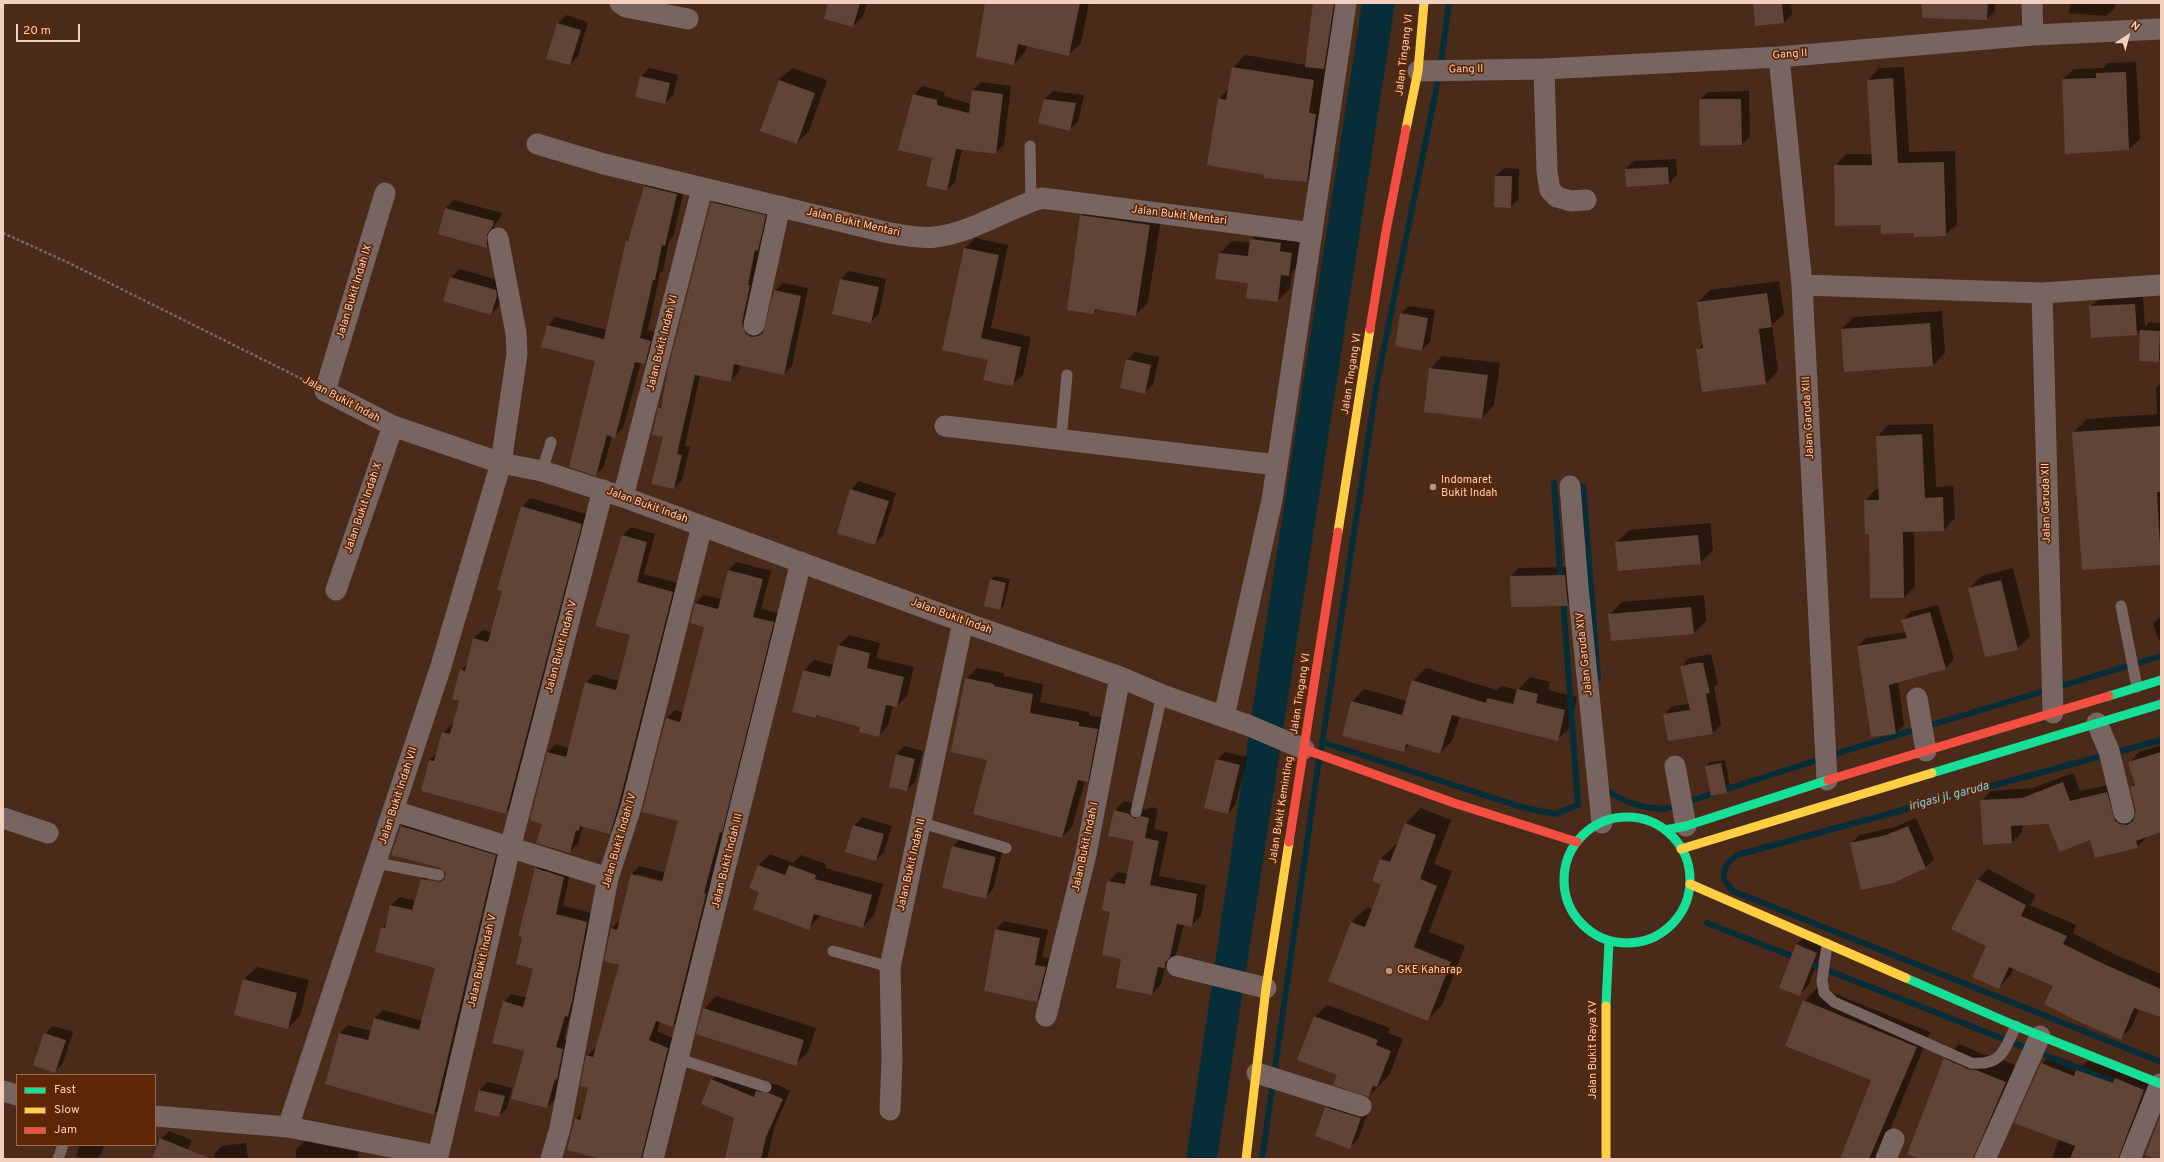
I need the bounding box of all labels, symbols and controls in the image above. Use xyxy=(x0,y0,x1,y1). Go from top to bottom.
street label: Jalan Tingang VI xyxy=(1393,13,1417,97)
scale bar xyxy=(18,16,82,42)
north arrow xyxy=(2108,16,2148,56)
text: N xyxy=(2128,18,2142,34)
text: 20 m xyxy=(23,23,51,39)
street label: Gang II xyxy=(1772,47,1808,63)
street label: Gang II xyxy=(1448,63,1484,77)
street label: Jalan Bukit Mentari xyxy=(1131,204,1227,228)
street label: Jalan Bukit Mentari xyxy=(805,206,901,240)
street label: Jalan Bukit Indah IX xyxy=(334,243,376,341)
street label: Jalan Bukit Indah VI xyxy=(645,294,681,392)
street label: Jalan Tingang VI xyxy=(1339,332,1365,416)
street label: Jalan Bukit Indah xyxy=(300,374,382,426)
street label: Jalan Garuda XIII xyxy=(1800,376,1818,460)
street label: Jalan Bukit Indah X xyxy=(342,461,386,555)
street label: Jalan Garuda XII xyxy=(2040,463,2054,543)
place label: Indomaret Bukit Indah xyxy=(1441,474,1497,500)
marker: Indomaret Bukit Indah xyxy=(1428,482,1438,492)
street label: Jalan Bukit Indah xyxy=(604,485,690,527)
street label: Jalan Bukit Indah xyxy=(908,596,994,638)
street label: Jalan Bukit Indah V xyxy=(543,599,581,695)
street label: Jalan Garuda XIV xyxy=(1574,611,1596,697)
street label: Jalan Tingang VI xyxy=(1288,652,1314,736)
street label: Jalan Bukit Indah VII xyxy=(377,746,421,846)
street label: Jalan Bukit Keminting xyxy=(1267,755,1297,865)
water label: irigasi jl. garuda xyxy=(1907,779,1991,815)
street label: Jalan Bukit Indah IV xyxy=(600,792,640,890)
street label: Jalan Bukit Indah I xyxy=(1070,801,1102,893)
street label: Jalan Bukit Indah III xyxy=(710,812,746,910)
street label: Jalan Bukit Indah II xyxy=(895,817,929,913)
street label: Jalan Bukit Indah V xyxy=(466,913,500,1009)
place label: GKE Kaharap xyxy=(1397,964,1462,978)
marker: GKE Kaharap xyxy=(1384,966,1394,976)
street label: Jalan Bukit Raya XV xyxy=(1587,1000,1601,1100)
legend xyxy=(16,1074,156,1146)
text: Fast xyxy=(54,1082,76,1098)
text: Slow xyxy=(54,1102,80,1118)
text: Jam xyxy=(54,1122,77,1138)

